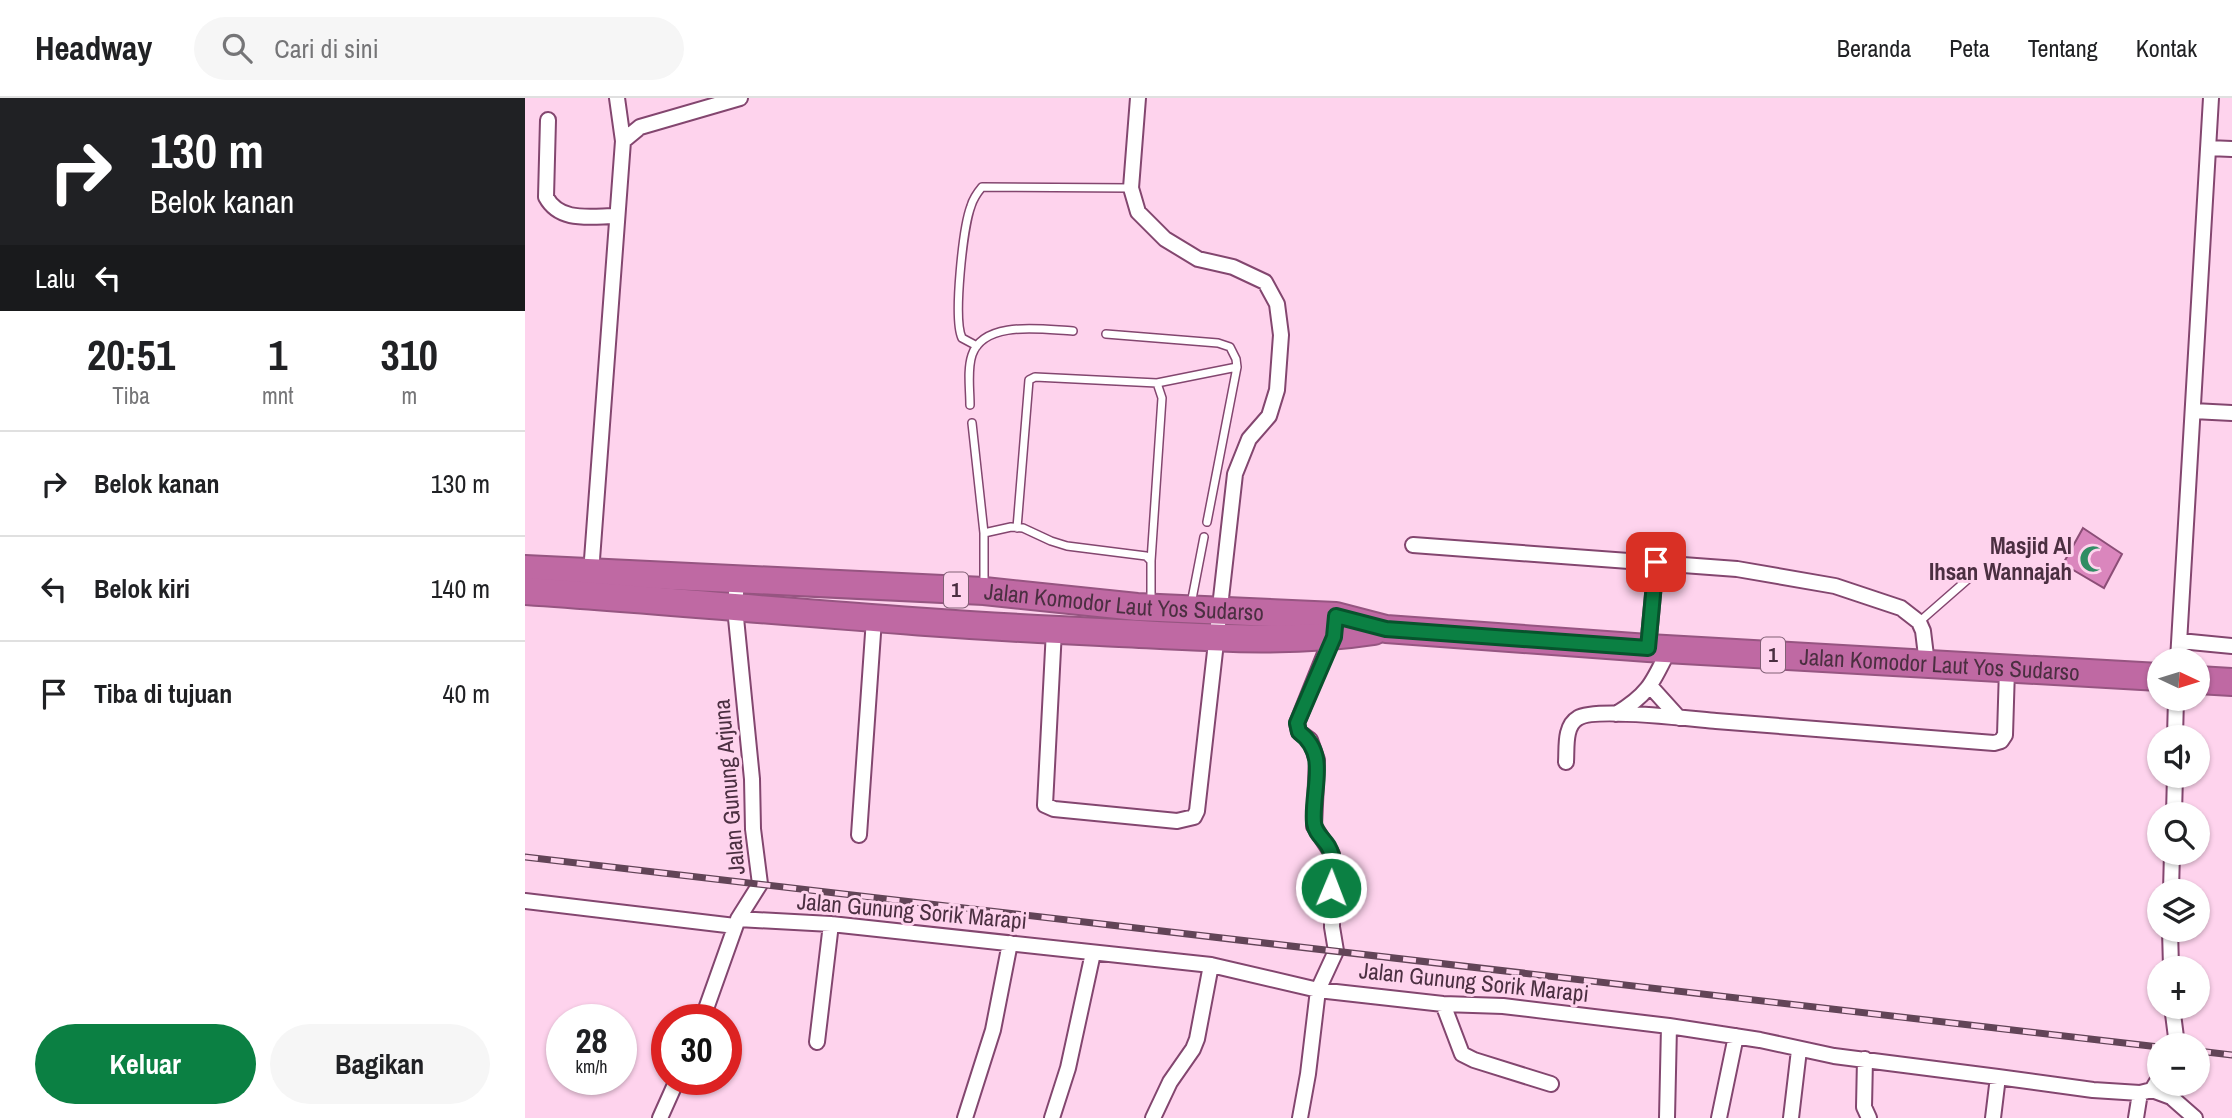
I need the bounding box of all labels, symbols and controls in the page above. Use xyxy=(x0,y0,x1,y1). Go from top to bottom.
search box xyxy=(194,17,684,80)
text: Headway xyxy=(35,26,152,70)
icon: search xyxy=(218,29,256,67)
text: Cari di sini xyxy=(274,31,379,66)
text: Beranda xyxy=(1837,32,1911,64)
text: Peta xyxy=(1949,32,1990,64)
text: Tentang xyxy=(2028,32,2098,64)
text: Kontak xyxy=(2136,32,2197,64)
text: 130 m xyxy=(150,117,264,183)
icon: right xyxy=(35,126,126,217)
text: Belok kanan xyxy=(150,180,294,223)
icon: left xyxy=(89,259,127,297)
text: Lalu xyxy=(35,261,75,296)
text: 20:51 xyxy=(87,327,175,383)
text: 1 xyxy=(268,327,287,383)
text: 310 xyxy=(381,327,438,383)
text: Tiba xyxy=(112,380,150,411)
text: mnt xyxy=(262,380,294,411)
text: m xyxy=(401,380,417,411)
icon: right xyxy=(35,465,73,503)
text: Belok kanan xyxy=(94,466,220,501)
text: 130 m xyxy=(431,466,490,501)
place label: Masjid Al Ihsan Wannajah xyxy=(1929,530,2072,587)
pin xyxy=(1626,532,1686,592)
icon: arrive xyxy=(1637,543,1675,581)
mosque icon: Masjid Al Ihsan Wannajah xyxy=(2078,544,2108,574)
icon: left xyxy=(35,570,73,608)
text: Belok kiri xyxy=(94,571,190,606)
text: 140 m xyxy=(431,571,490,606)
road number: 1 xyxy=(944,573,968,608)
street label: Jalan Komodor Laut Yos Sudarso xyxy=(983,575,1264,628)
road number: 1 xyxy=(1761,638,1785,672)
street label: Jalan Komodor Laut Yos Sudarso xyxy=(1799,641,2081,687)
north arrow xyxy=(2147,648,2210,710)
map controls xyxy=(2147,648,2210,1096)
icon: arrive xyxy=(35,675,73,713)
text: Tiba di tujuan xyxy=(94,676,232,711)
text: 40 m xyxy=(443,676,490,711)
street label: Jalan Gunung Arjuna xyxy=(705,697,752,876)
button: sound xyxy=(2147,725,2210,788)
button: search xyxy=(2147,802,2210,865)
position arrow xyxy=(1294,851,1368,925)
button: layers xyxy=(2147,879,2210,942)
street label: Jalan Gunung Sorik Marapi xyxy=(796,885,1028,936)
street label: Jalan Gunung Sorik Marapi xyxy=(1358,954,1590,1009)
button: + xyxy=(2147,956,2210,1019)
speed limit sign: 30 xyxy=(651,1004,742,1095)
text: 28 xyxy=(576,1017,607,1064)
button: Keluar xyxy=(35,1024,256,1104)
button: Bagikan xyxy=(270,1024,490,1104)
button: − xyxy=(2147,1033,2210,1096)
text: km/h xyxy=(576,1054,608,1079)

